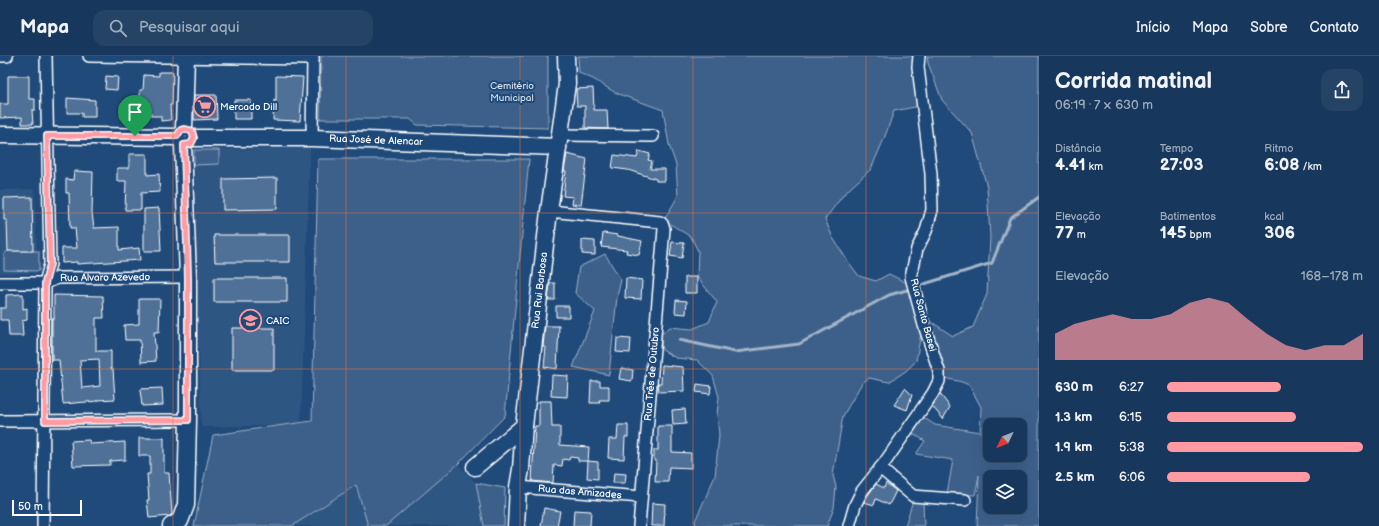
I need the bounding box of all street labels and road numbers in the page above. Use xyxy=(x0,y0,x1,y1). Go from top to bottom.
street label: Rua José de Alencar xyxy=(329,133,423,148)
street label: Rua Rui Barbosa xyxy=(529,251,550,329)
street label: Rua Alvaro Azevedo xyxy=(60,271,151,284)
street label: Rua Santo Basei xyxy=(907,277,939,353)
street label: Rua Três de Outubro xyxy=(642,326,662,421)
street label: Rua das Amizades xyxy=(538,483,622,501)

